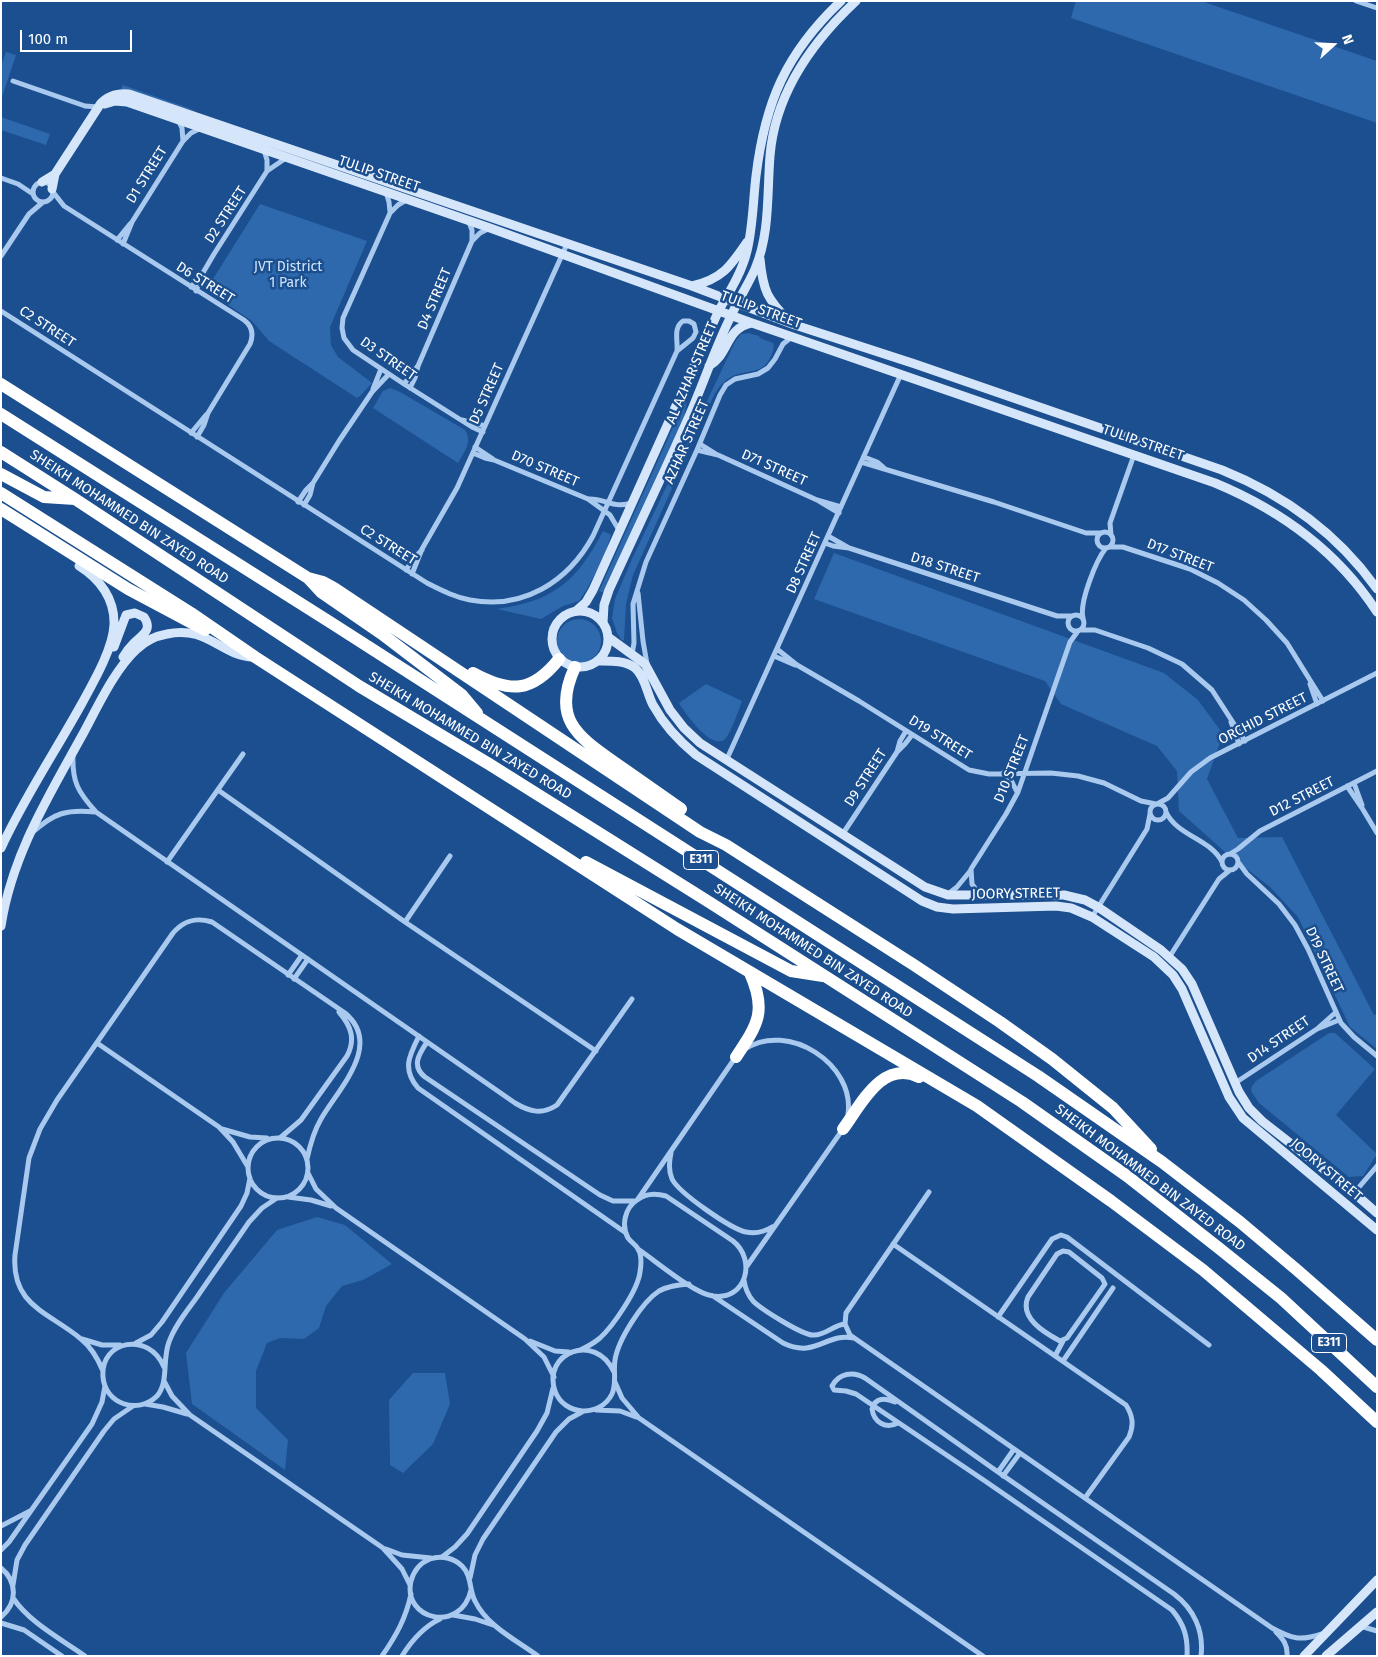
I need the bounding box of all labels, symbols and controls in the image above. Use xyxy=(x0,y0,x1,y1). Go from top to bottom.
scale bar xyxy=(22,20,135,52)
north arrow xyxy=(1308,20,1358,70)
text: 100 m xyxy=(28,30,68,48)
text: N xyxy=(1338,32,1357,47)
street label: D1 STREET xyxy=(123,143,171,207)
street label: TULIP STREET xyxy=(336,152,422,196)
street label: D2 STREET xyxy=(201,183,251,247)
street label: D6 STREET xyxy=(173,259,237,307)
park label: JVT District 1 Park xyxy=(254,259,322,292)
street label: D4 STREET xyxy=(414,266,456,332)
street label: TULIP STREET xyxy=(718,288,804,332)
street label: C2 STREET xyxy=(16,303,78,351)
street label: AL AZHAR STREET xyxy=(663,320,721,426)
street label: D3 STREET xyxy=(357,334,419,384)
street label: D5 STREET xyxy=(466,361,508,427)
street label: AZHAR STREET xyxy=(661,397,713,487)
street label: TULIP STREET xyxy=(1100,421,1186,465)
street label: SHEIKH MOHAMMED BIN ZAYED ROAD xyxy=(26,446,232,588)
street label: D71 STREET xyxy=(739,446,809,490)
street label: D70 STREET xyxy=(509,447,581,491)
street label: C2 STREET xyxy=(357,521,419,569)
street label: D8 STREET xyxy=(783,530,825,596)
street label: D17 STREET xyxy=(1144,536,1216,576)
street label: D18 STREET xyxy=(908,549,982,587)
street label: SHEIKH MOHAMMED BIN ZAYED ROAD xyxy=(366,669,574,803)
street label: ORCHID STREET xyxy=(1216,689,1310,749)
street label: D19 STREET xyxy=(905,712,975,764)
street label: D10 STREET xyxy=(991,733,1033,805)
street label: D9 STREET xyxy=(841,746,891,810)
street label: D12 STREET xyxy=(1267,773,1337,821)
road number: E311 xyxy=(684,850,718,870)
street label: SHEIKH MOHAMMED BIN ZAYED ROAD xyxy=(710,880,916,1022)
street label: JOORY STREET xyxy=(972,885,1060,903)
street label: D19 STREET xyxy=(1301,924,1347,996)
street label: D14 STREET xyxy=(1245,1013,1313,1067)
street label: SHEIKH MOHAMMED BIN ZAYED ROAD xyxy=(1052,1101,1248,1255)
street label: JOORY STREET xyxy=(1287,1135,1365,1205)
road number: E311 xyxy=(1312,1334,1346,1352)

